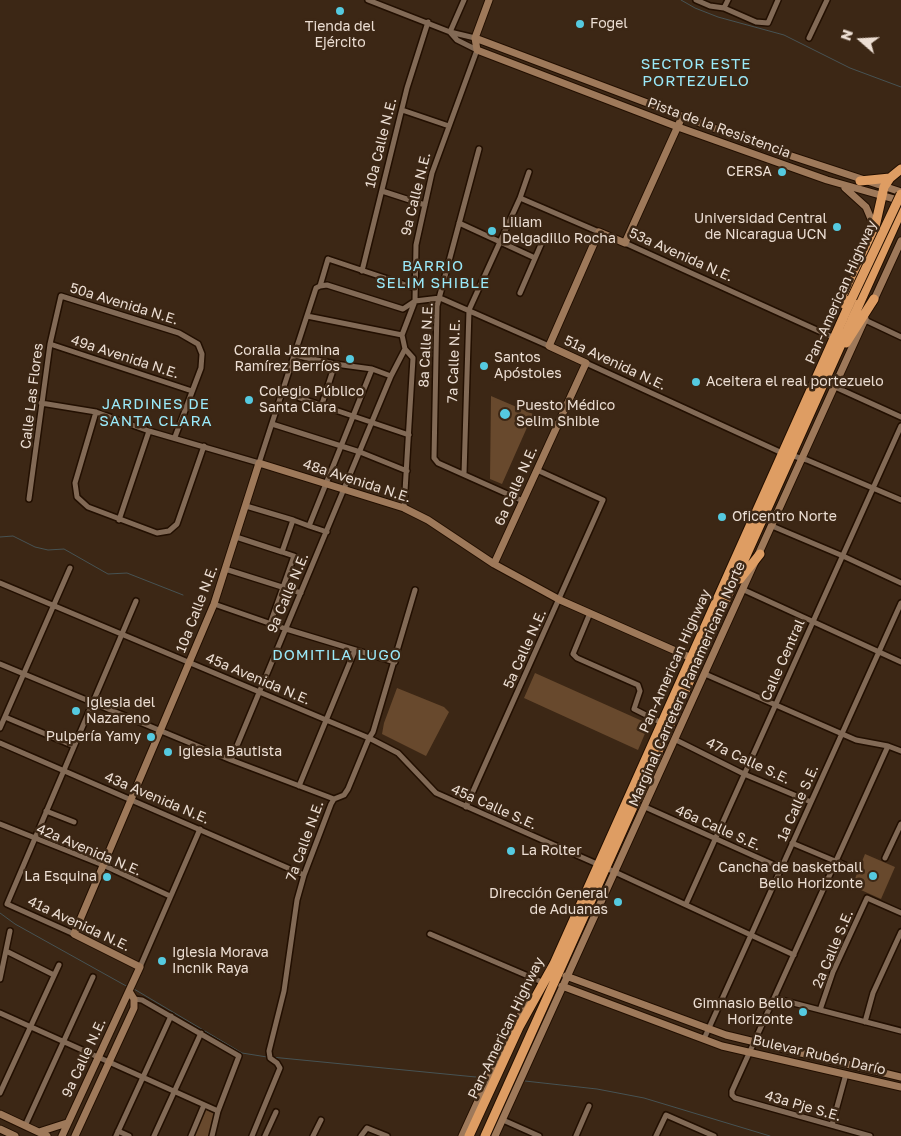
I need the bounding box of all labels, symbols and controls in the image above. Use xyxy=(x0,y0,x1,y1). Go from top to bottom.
marker: Tienda del Ejército xyxy=(334,5,346,17)
north arrow xyxy=(836,15,886,65)
place label: Fogel xyxy=(590,16,628,32)
marker: Fogel xyxy=(574,18,586,30)
place label: Tienda del Ejército xyxy=(305,19,375,52)
text: N xyxy=(837,27,856,43)
district label: SECTOR ESTE PORTEZUELO xyxy=(639,55,753,90)
street label: Pista de la Resistencia xyxy=(645,94,793,162)
street label: 10a Calle N.E. xyxy=(362,96,400,190)
street label: 9a Calle N.E. xyxy=(398,151,434,237)
place label: CERSA xyxy=(726,164,772,180)
marker: CERSA xyxy=(776,166,788,178)
place label: Universidad Central de Nicaragua UCN xyxy=(694,211,827,243)
place label: Liliam Delgadillo Rocha xyxy=(502,215,616,248)
street label: Pan-American Highway xyxy=(802,217,880,367)
marker: Universidad Central de Nicaragua UCN xyxy=(831,221,843,233)
marker: Liliam Delgadillo Rocha xyxy=(486,225,498,237)
street label: 53a Avenida N.E. xyxy=(626,225,736,285)
district label: BARRIO SELIM SHIBLE xyxy=(374,257,492,292)
street label: 50a Avenida N.E. xyxy=(68,280,180,328)
street label: 8a Calle N.E. xyxy=(415,302,437,388)
street label: 7a Calle N.E. xyxy=(444,319,464,403)
street label: 49a Avenida N.E. xyxy=(69,332,181,382)
street label: 51a Avenida N.E. xyxy=(561,332,669,394)
street label: Calle Las Flores xyxy=(17,342,47,450)
place label: Coralia Jazmina Ramírez Berríos xyxy=(234,343,340,376)
place label: Santos Apóstoles xyxy=(494,350,562,382)
marker: Coralia Jazmina Ramírez Berríos xyxy=(344,353,356,365)
marker: Santos Apóstoles xyxy=(478,360,490,372)
place label: Aceitera el real portezuelo xyxy=(706,374,884,390)
marker: Aceitera el real portezuelo xyxy=(690,376,702,388)
place label: Colegio Público Santa Clara xyxy=(259,384,364,417)
marker: Colegio Público Santa Clara xyxy=(243,394,255,406)
district label: JARDINES DE SANTA CLARA xyxy=(98,395,214,430)
place label: Puesto Médico Selim Shible xyxy=(516,398,615,431)
marker: Puesto Médico Selim Shible xyxy=(498,407,512,421)
street label: 6a Calle N.E. xyxy=(491,444,541,528)
street label: 48a Avenida N.E. xyxy=(301,456,413,506)
place label: Oficentro Norte xyxy=(732,509,837,525)
marker: Oficentro Norte xyxy=(716,511,728,523)
street label: 9a Calle N.E. xyxy=(264,550,312,636)
street label: Marginal Carretera Panamericana Norte xyxy=(625,559,749,809)
street label: 10a Calle N.E. xyxy=(173,563,221,655)
street label: Pan-American Highway xyxy=(636,586,714,736)
street label: 5a Calle N.E. xyxy=(500,607,550,691)
street label: Calle Central xyxy=(758,617,808,703)
district label: DOMITILA LUGO xyxy=(271,646,403,664)
street label: 45a Avenida N.E. xyxy=(203,649,313,709)
place label: Iglesia del Nazareno xyxy=(86,695,155,728)
marker: Iglesia del Nazareno xyxy=(70,705,82,717)
place label: Pulpería Yamy xyxy=(46,729,141,745)
marker: Pulpería Yamy xyxy=(145,731,157,743)
street label: 47a Calle S.E. xyxy=(703,734,793,788)
place label: Iglesia Bautista xyxy=(178,744,282,760)
marker: Iglesia Bautista xyxy=(162,746,174,758)
street label: 1a Calle S.E. xyxy=(774,762,822,844)
street label: 43a Avenida N.E. xyxy=(102,768,212,828)
street label: 45a Calle S.E. xyxy=(449,781,539,833)
street label: 7a Calle N.E. xyxy=(283,799,327,883)
street label: 46a Calle S.E. xyxy=(673,802,763,854)
street label: 42a Avenida N.E. xyxy=(34,820,144,880)
place label: La Rolter xyxy=(521,843,582,859)
marker: La Rolter xyxy=(505,845,517,857)
place label: Cancha de basketball Bello Horizonte xyxy=(718,860,863,892)
place label: La Esquina xyxy=(24,869,97,885)
marker: Cancha de basketball Bello Horizonte xyxy=(867,870,879,882)
marker: La Esquina xyxy=(101,871,113,883)
place label: Dirección General de Aduanas xyxy=(489,886,608,919)
street label: 41a Avenida N.E. xyxy=(25,893,133,955)
marker: Dirección General de Aduanas xyxy=(612,896,624,908)
street label: 2a Calle S.E. xyxy=(809,907,857,991)
place label: Iglesia Morava Incnik Raya xyxy=(172,945,269,978)
street label: Pan-American Highway xyxy=(464,954,548,1102)
marker: Iglesia Morava Incnik Raya xyxy=(156,955,168,967)
place label: Gimnasio Bello Horizonte xyxy=(693,996,793,1028)
marker: Gimnasio Bello Horizonte xyxy=(797,1006,809,1018)
street label: 9a Calle N.E. xyxy=(58,1016,110,1100)
street label: Bulevar Rubén Darío xyxy=(751,1031,887,1079)
street label: 43a Pje S.E. xyxy=(763,1087,843,1125)

